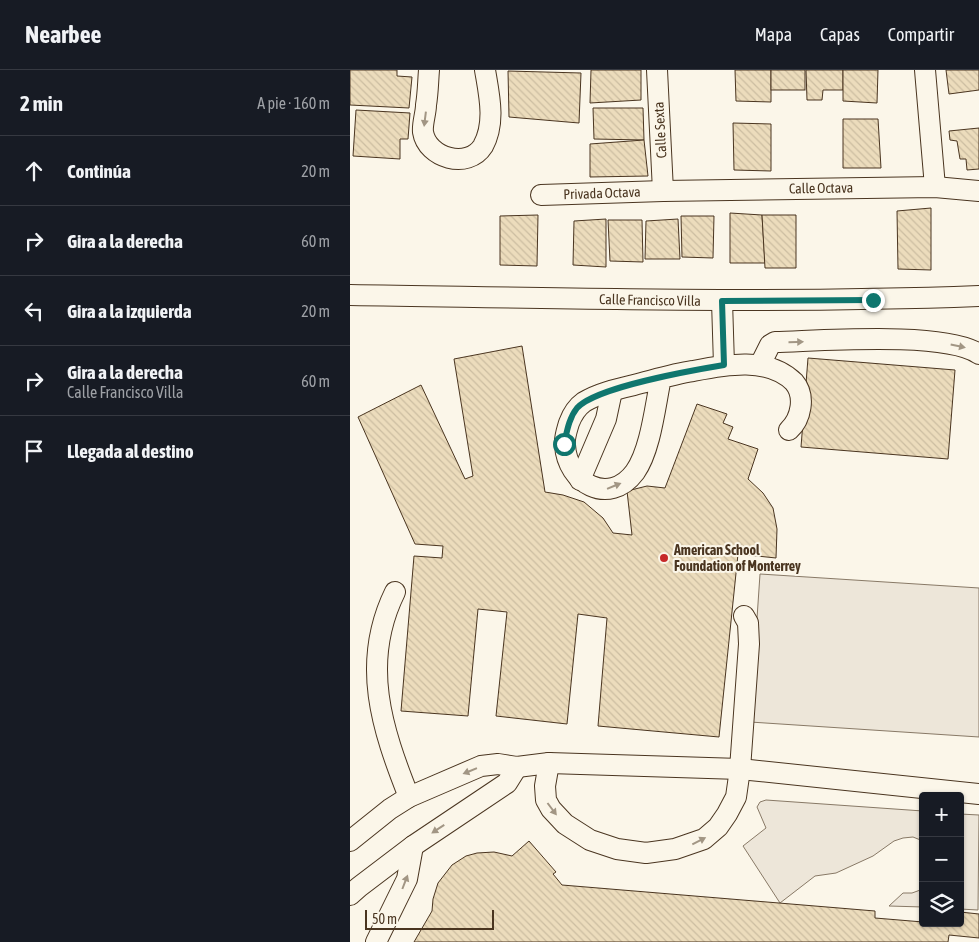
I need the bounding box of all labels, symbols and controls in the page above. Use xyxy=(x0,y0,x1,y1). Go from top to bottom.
text: Nearbee xyxy=(25,21,101,48)
text: Mapa xyxy=(755,24,792,45)
text: Capas xyxy=(820,24,860,45)
text: Compartir xyxy=(888,24,954,45)
text: 2 min xyxy=(20,91,63,115)
text: A pie · 160 m xyxy=(257,94,330,112)
street label: Calle Sexta xyxy=(651,101,669,159)
one-way arrow xyxy=(421,111,429,127)
icon: ahead xyxy=(20,157,48,185)
text: Continúa xyxy=(67,160,131,182)
text: 20 m xyxy=(301,162,330,180)
street label: Calle Octava xyxy=(789,179,853,197)
street label: Privada Octava xyxy=(563,184,641,202)
icon: right xyxy=(20,227,48,255)
text: Gira a la derecha xyxy=(67,230,183,252)
text: 60 m xyxy=(301,232,330,250)
route end xyxy=(862,289,885,312)
street label: Calle Francisco Villa xyxy=(599,291,701,309)
icon: left xyxy=(20,297,48,325)
text: Gira a la izquierda xyxy=(67,300,192,322)
text: 20 m xyxy=(301,302,330,320)
one-way arrow xyxy=(788,338,804,346)
one-way arrow xyxy=(950,342,965,350)
text: Gira a la derecha xyxy=(67,361,183,383)
icon: right xyxy=(20,367,48,395)
text: 60 m xyxy=(301,372,330,390)
text: Calle Francisco Villa xyxy=(67,383,183,401)
route start xyxy=(553,433,576,456)
icon: arrive xyxy=(20,437,48,465)
text: Llegada al destino xyxy=(67,440,194,462)
one-way arrow xyxy=(607,482,622,491)
place label: American School Foundation of Monterrey xyxy=(673,542,801,574)
marker: American School Foundation of Monterrey xyxy=(658,552,670,564)
one-way arrow xyxy=(462,767,477,775)
map controls xyxy=(919,792,964,927)
button: + xyxy=(919,792,964,837)
one-way arrow xyxy=(547,802,558,815)
one-way arrow xyxy=(432,824,445,833)
one-way arrow xyxy=(692,837,707,845)
button: − xyxy=(919,837,964,882)
one-way arrow xyxy=(401,874,409,889)
button: layers xyxy=(919,882,964,927)
scale bar xyxy=(365,907,494,930)
text: 50 m xyxy=(372,911,397,927)

